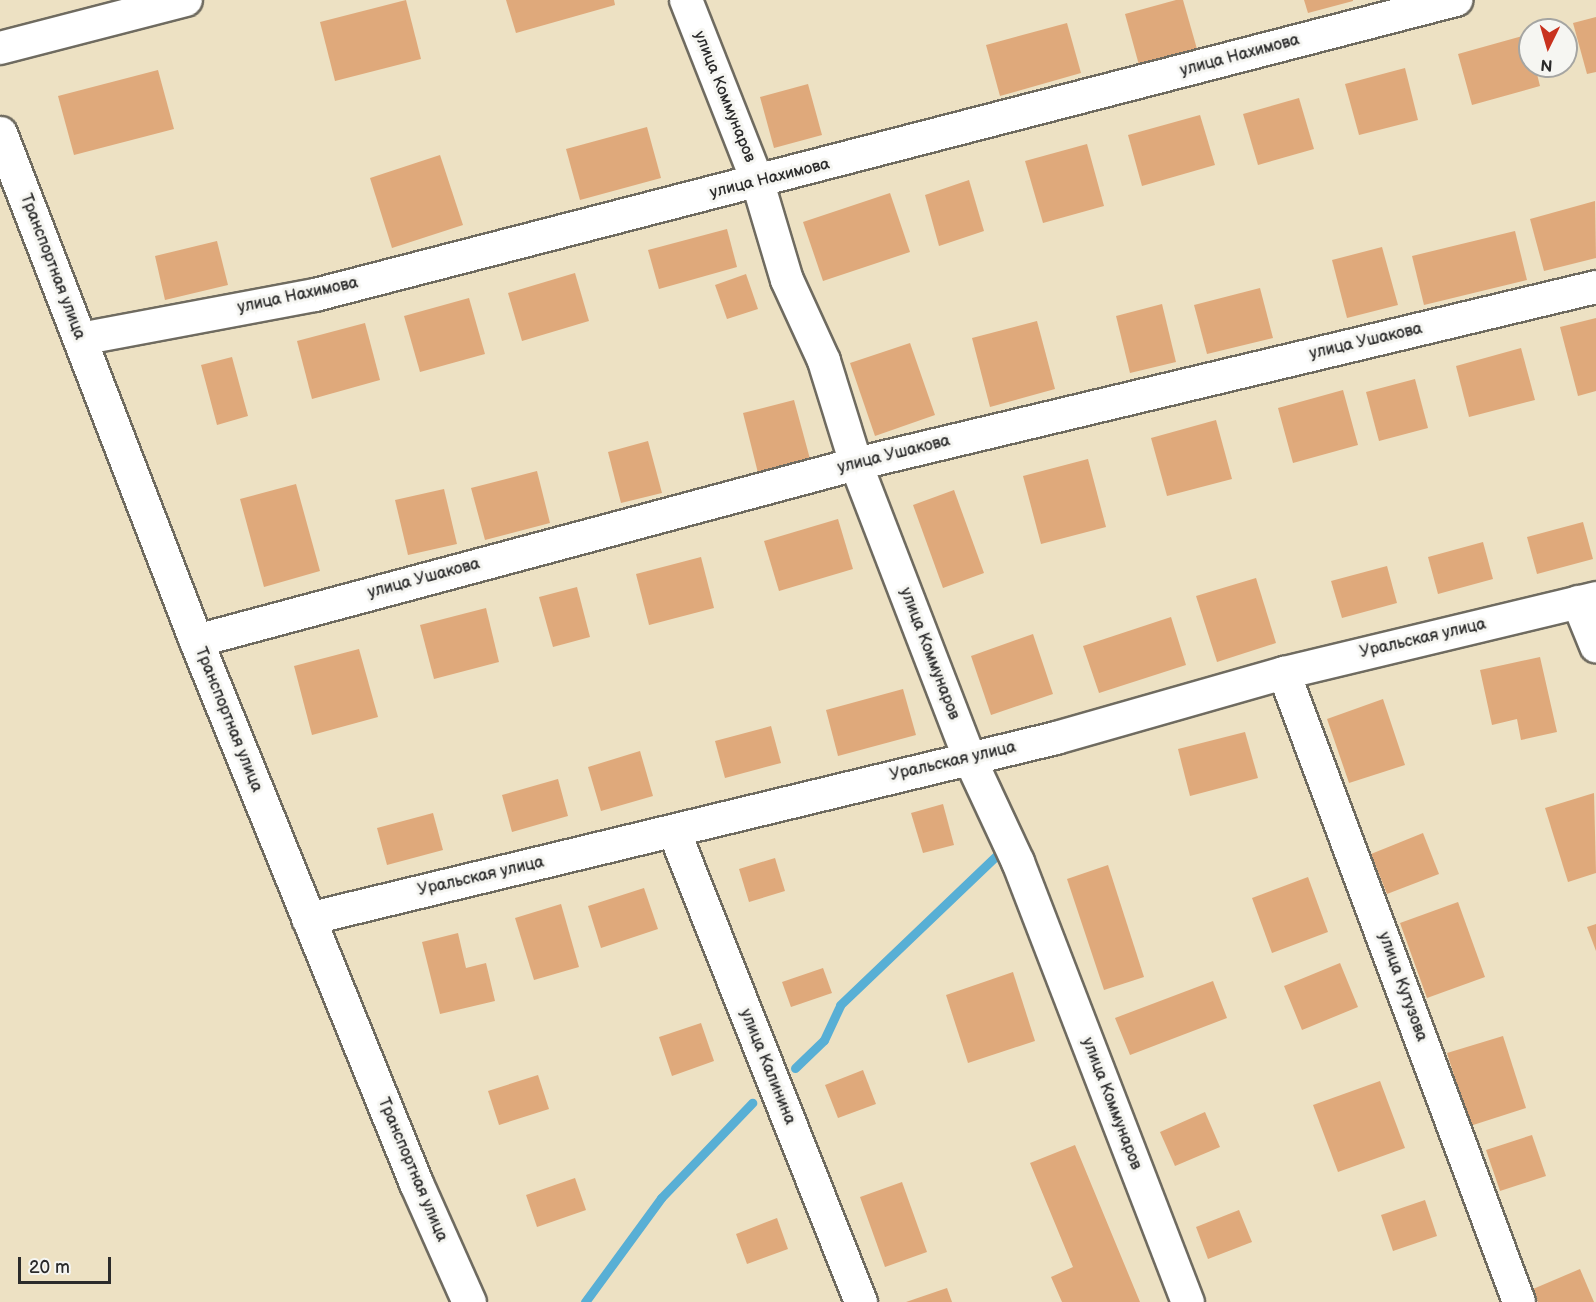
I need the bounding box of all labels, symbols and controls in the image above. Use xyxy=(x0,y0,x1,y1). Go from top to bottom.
north arrow xyxy=(1518,18,1578,78)
street label: улица Коммунаров xyxy=(689,29,759,165)
street label: улица Нахимова xyxy=(1178,31,1302,81)
text: N xyxy=(1540,54,1553,74)
street label: улица Нахимова xyxy=(708,155,832,203)
street label: Транспортная улица xyxy=(15,191,89,343)
street label: улица Нахимова xyxy=(236,274,360,318)
street label: улица Ушакова xyxy=(1308,320,1424,364)
street label: улица Ушакова xyxy=(836,432,952,478)
street label: улица Ушакова xyxy=(366,555,482,603)
street label: улица Коммунаров xyxy=(895,585,963,723)
street label: Уральская улица xyxy=(1358,615,1488,663)
street label: Транспортная улица xyxy=(190,645,266,795)
street label: Уральская улица xyxy=(888,738,1018,786)
street label: Уральская улица xyxy=(416,853,546,901)
street label: улица Кутузова xyxy=(1373,930,1431,1044)
street label: улица Калинина xyxy=(735,1006,799,1128)
street label: улица Коммунаров xyxy=(1077,1035,1145,1173)
street label: Транспортная улица xyxy=(373,1095,451,1245)
scale bar xyxy=(21,1245,114,1283)
text: 20 m xyxy=(29,1257,70,1278)

